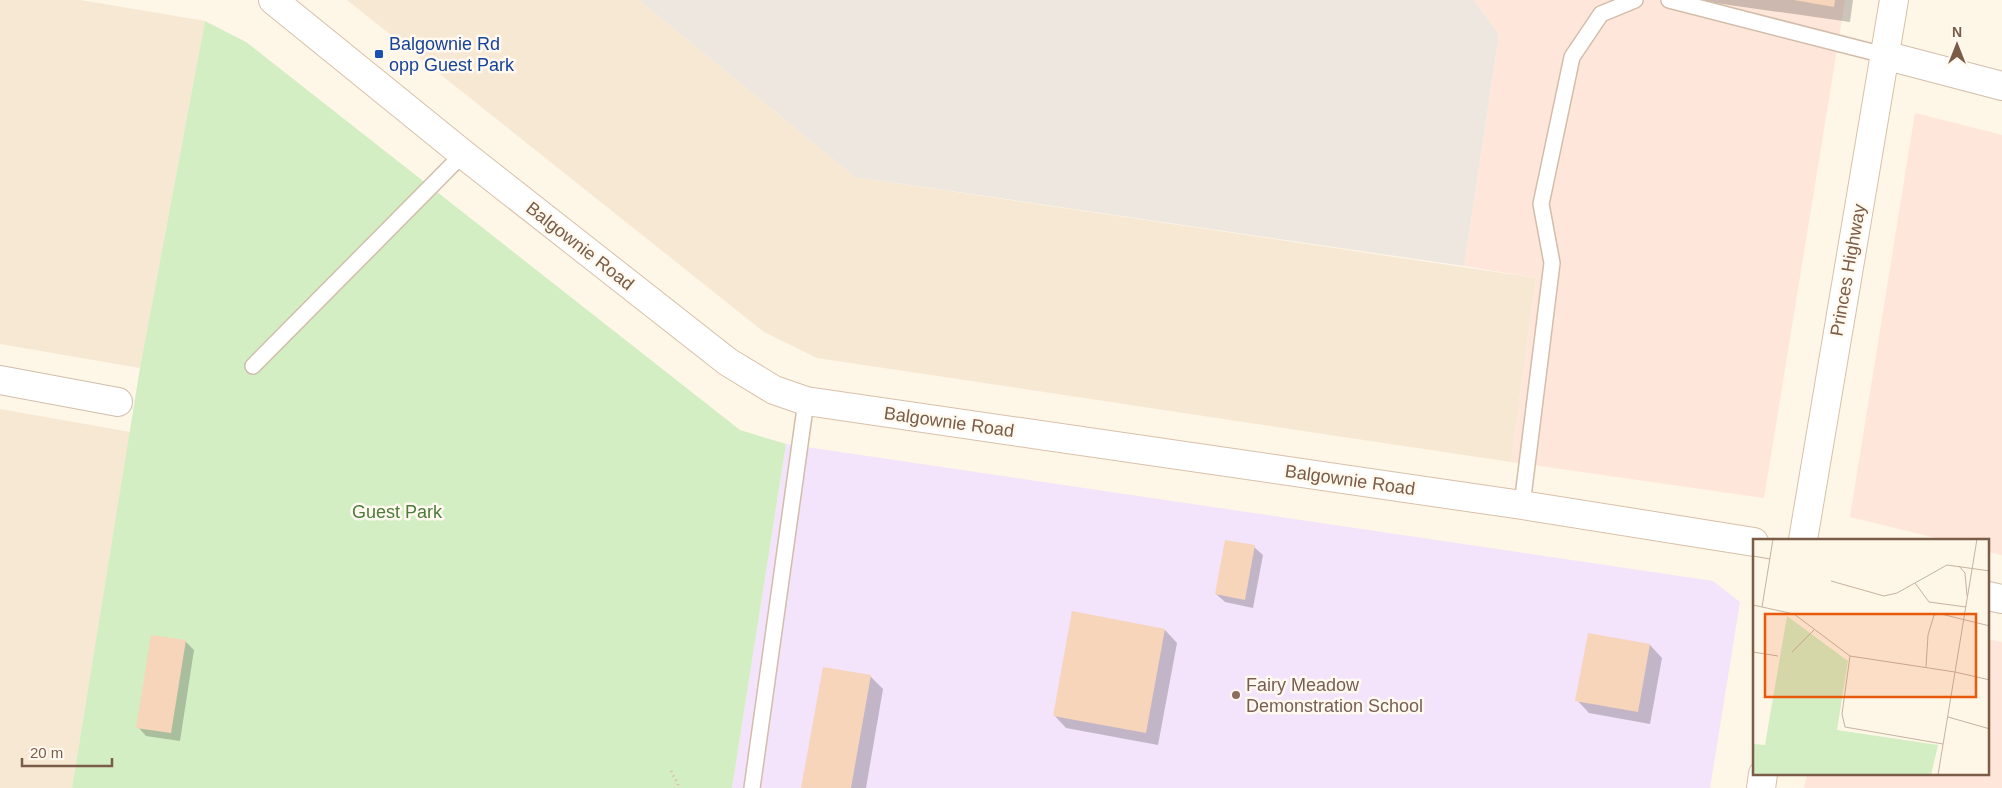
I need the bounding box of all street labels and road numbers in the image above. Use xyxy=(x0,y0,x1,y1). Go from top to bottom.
street label: Balgownie Road xyxy=(522,198,638,294)
street label: Princes Highway xyxy=(1827,202,1869,338)
street label: Balgownie Road xyxy=(883,403,1015,441)
street label: Balgownie Road xyxy=(1284,461,1416,499)

